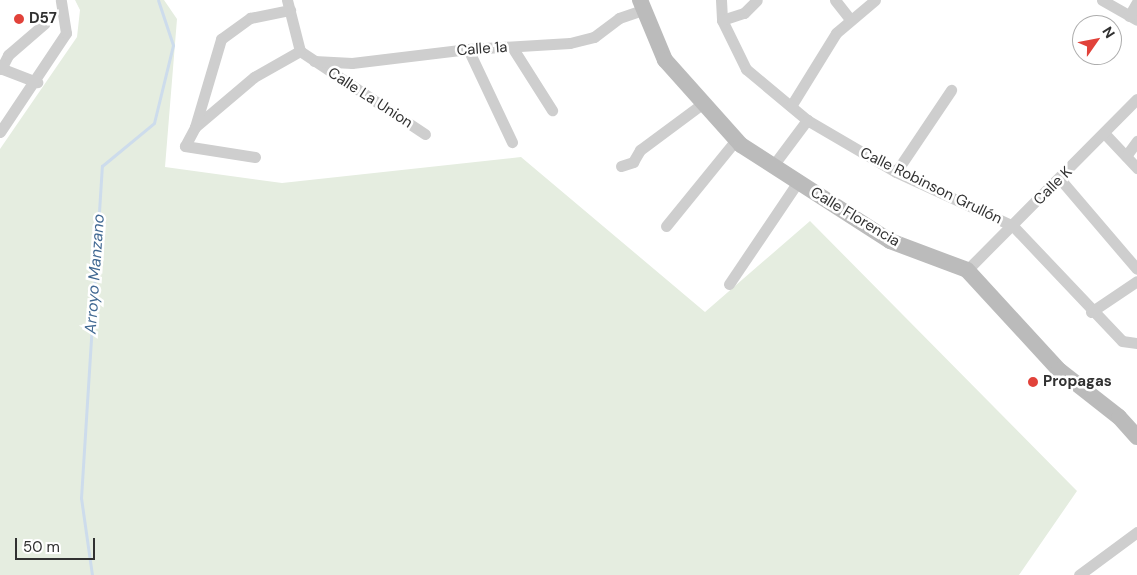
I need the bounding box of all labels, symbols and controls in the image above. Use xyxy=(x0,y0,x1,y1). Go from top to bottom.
place label: D57 xyxy=(29,10,57,28)
marker: D57 xyxy=(13,13,25,25)
north arrow xyxy=(1072,15,1122,65)
text: N xyxy=(1098,23,1119,42)
street label: Calle 1a xyxy=(456,38,508,60)
street label: Calle La Union xyxy=(324,64,416,132)
street label: Calle Robinson Grullón xyxy=(857,144,1005,228)
street label: Calle K xyxy=(1030,163,1076,209)
street label: Calle Florencia xyxy=(807,183,903,251)
water label: Arroyo Manzano xyxy=(81,213,109,335)
place label: Propagas xyxy=(1043,373,1112,391)
marker: Propagas xyxy=(1027,376,1039,388)
scale bar xyxy=(18,528,98,560)
text: 50 m xyxy=(23,537,60,557)

